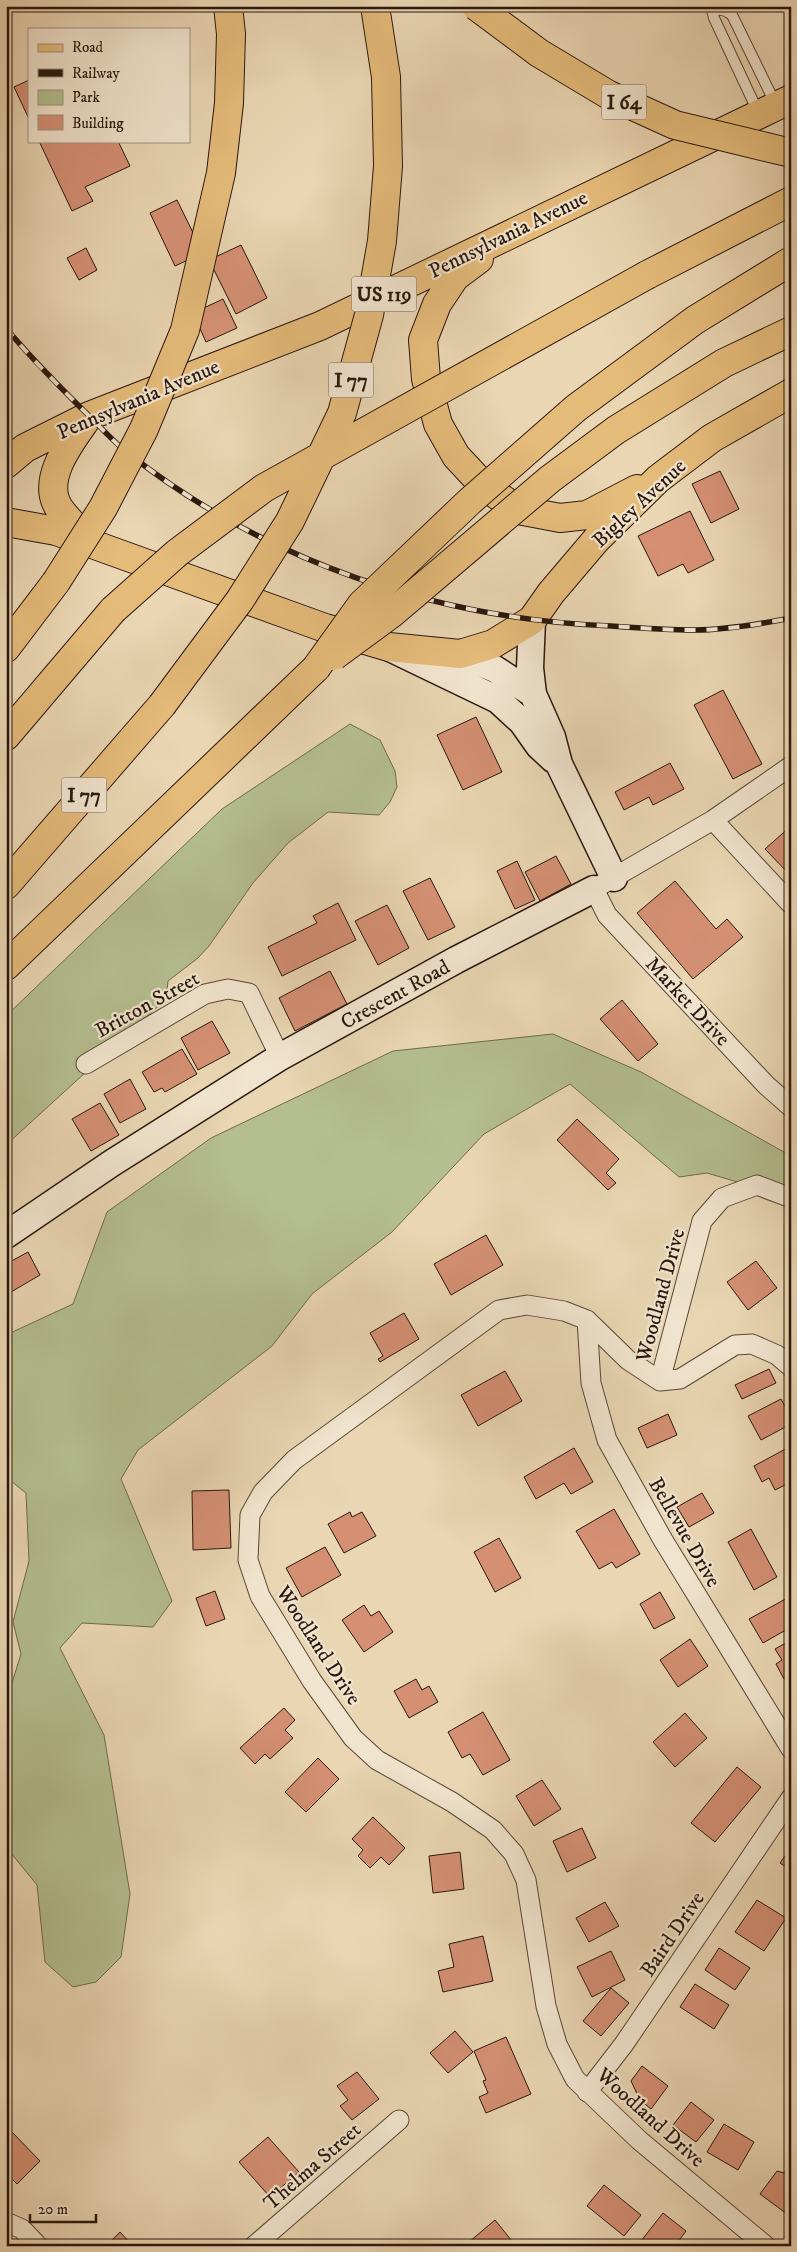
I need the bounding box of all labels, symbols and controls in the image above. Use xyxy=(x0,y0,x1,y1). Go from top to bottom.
legend xyxy=(28,28,190,142)
text: Road xyxy=(72,38,104,57)
text: Railway xyxy=(72,64,120,83)
road number: I 64 xyxy=(602,84,646,120)
text: Park xyxy=(72,88,101,107)
text: Building xyxy=(72,114,124,133)
street label: Pennsylvania Avenue xyxy=(425,185,593,285)
road number: US 119 xyxy=(352,276,416,312)
street label: Pennsylvania Avenue xyxy=(53,354,224,446)
road number: I 77 xyxy=(328,362,374,398)
street label: Bigley Avenue xyxy=(587,454,692,554)
road number: I 77 xyxy=(62,778,106,812)
street label: Market Drive xyxy=(639,952,735,1052)
street label: Crescent Road xyxy=(336,954,455,1036)
street label: Britton Street xyxy=(91,965,204,1044)
street label: Woodland Drive xyxy=(630,1225,691,1366)
street label: Bellevue Drive xyxy=(642,1473,726,1592)
street label: Woodland Drive xyxy=(269,1580,367,1710)
street label: Baird Drive xyxy=(635,1887,711,1982)
street label: Woodland Drive xyxy=(590,2062,710,2173)
street label: Thelma Street xyxy=(259,2117,367,2216)
scale bar xyxy=(30,2192,96,2224)
text: 20 m xyxy=(38,2200,68,2219)

